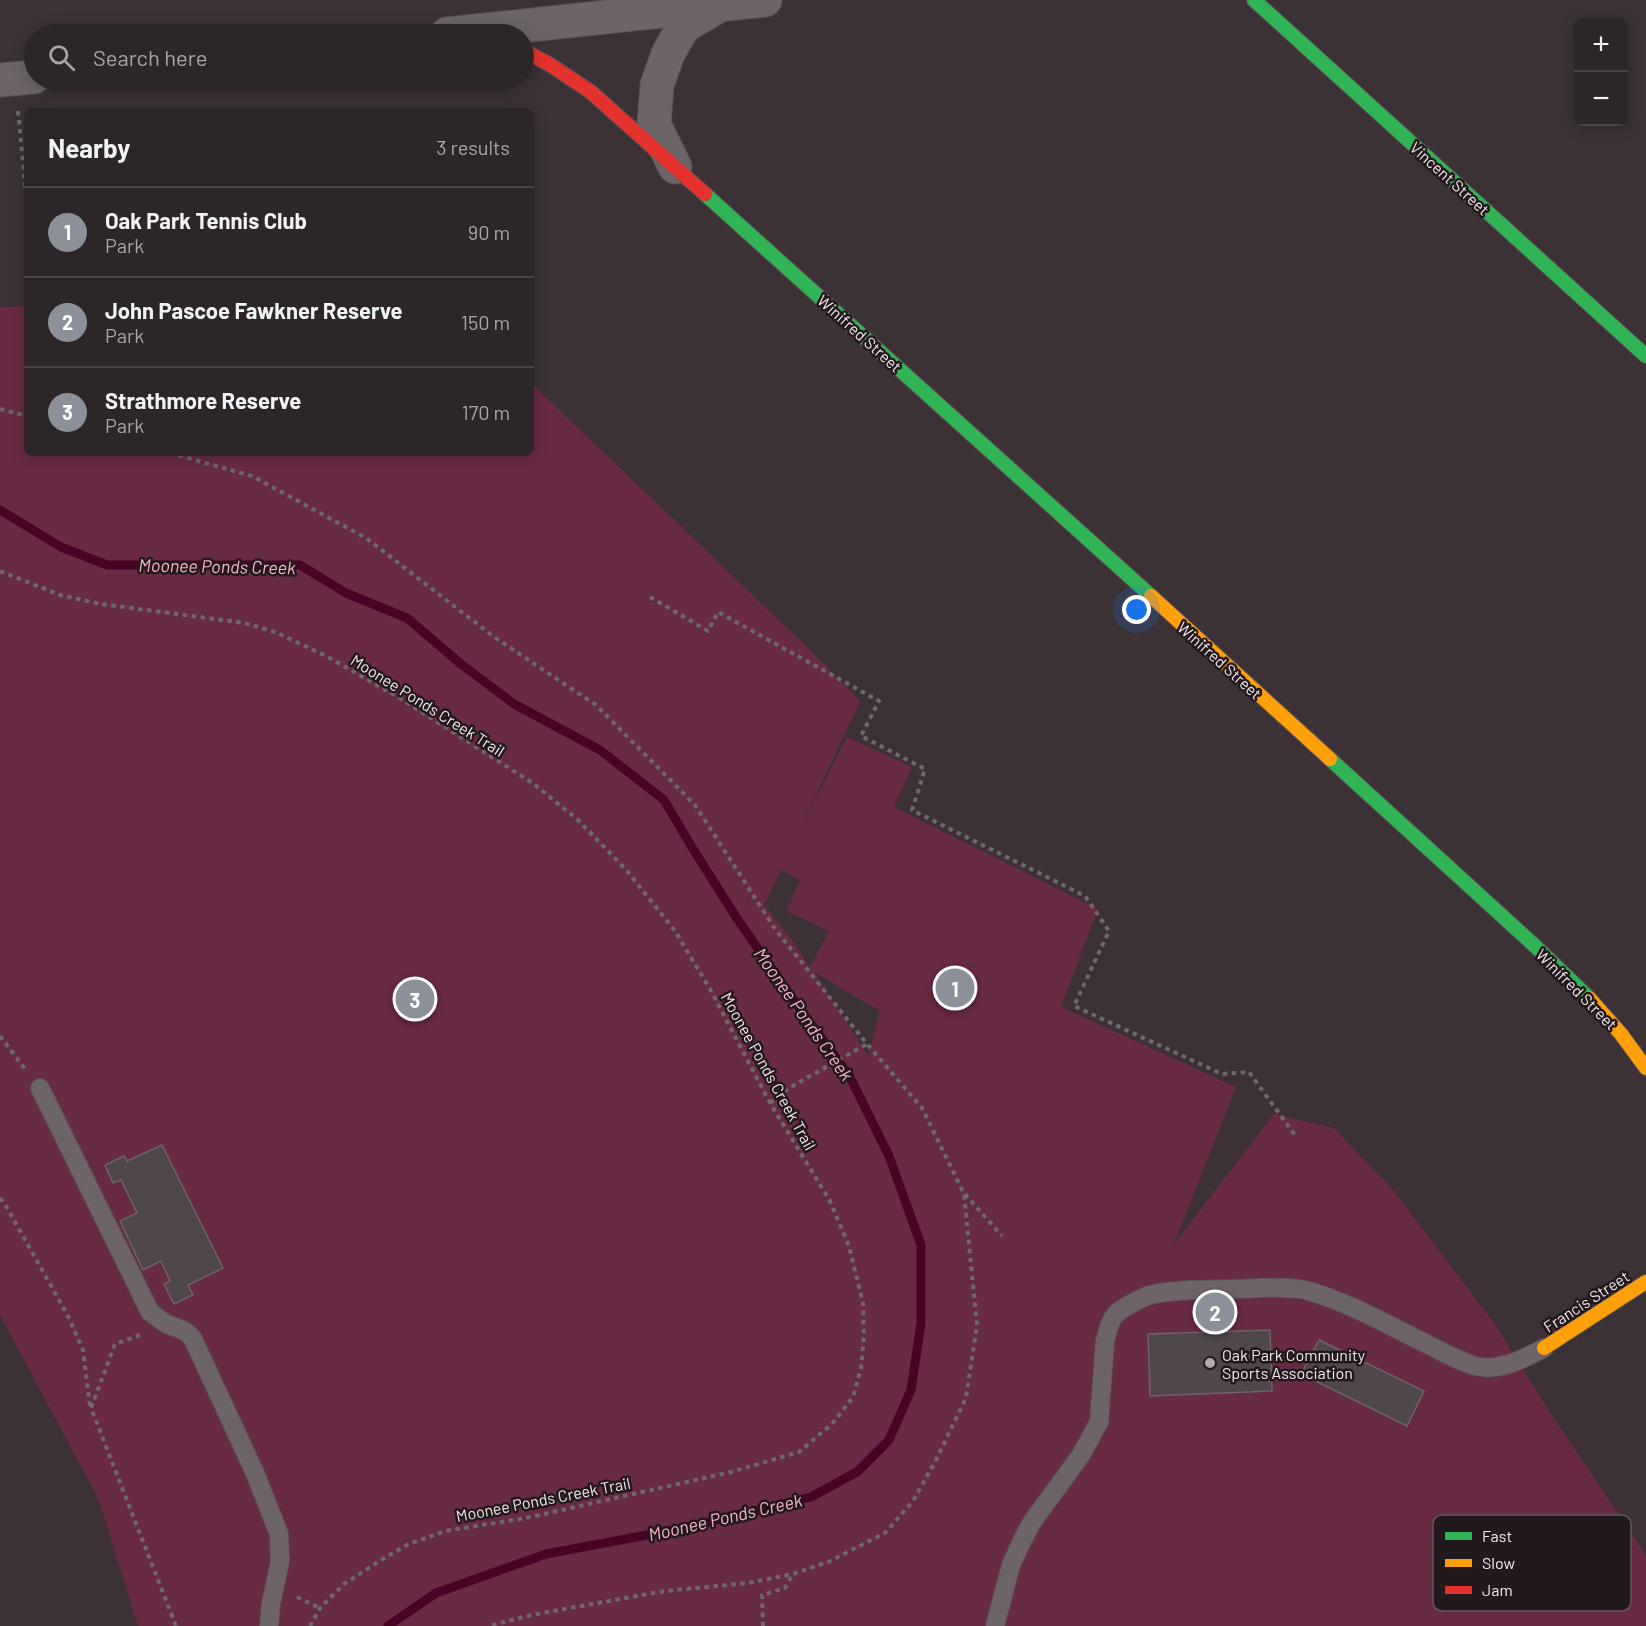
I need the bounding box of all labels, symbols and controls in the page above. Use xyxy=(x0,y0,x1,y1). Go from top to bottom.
map controls xyxy=(1574,18,1628,126)
button: + xyxy=(1574,18,1628,72)
search box xyxy=(24,24,534,90)
icon: search xyxy=(45,41,78,74)
text: Search here xyxy=(93,44,207,70)
button: − xyxy=(1574,72,1628,126)
text: Nearby xyxy=(48,132,130,163)
text: 3 results xyxy=(436,135,510,159)
street label: Vincent Street xyxy=(1406,137,1494,219)
text: Oak Park Tennis Club xyxy=(105,207,307,233)
text: 1 xyxy=(64,220,71,244)
text: 90 m xyxy=(468,220,510,244)
text: Park xyxy=(105,233,144,257)
street label: Winifred Street xyxy=(814,290,906,376)
text: John Pascoe Fawkner Reserve xyxy=(105,297,403,323)
text: 2 xyxy=(62,310,73,334)
text: 150 m xyxy=(461,310,510,334)
text: Park xyxy=(105,323,144,347)
text: Strathmore Reserve xyxy=(105,387,301,413)
text: 3 xyxy=(62,400,73,424)
text: 170 m xyxy=(462,400,510,424)
text: Park xyxy=(105,413,144,437)
water label: Moonee Ponds Creek xyxy=(138,554,296,578)
your location xyxy=(1122,595,1151,624)
street label: Winifred Street xyxy=(1174,617,1266,703)
street label: Moonee Ponds Creek Trail xyxy=(348,650,508,760)
water label: Moonee Ponds Creek xyxy=(750,943,858,1085)
street label: Winifred Street xyxy=(1533,945,1621,1033)
pin: 1 xyxy=(936,966,974,1010)
pin: 3 xyxy=(396,976,434,1022)
street label: Moonee Ponds Creek Trail xyxy=(718,989,820,1153)
street label: Francis Street xyxy=(1540,1266,1632,1336)
pin: 2 xyxy=(1196,1290,1234,1334)
place label: Oak Park Community Sports Association xyxy=(1222,1345,1366,1382)
marker: Oak Park Community Sports Association xyxy=(1203,1356,1217,1370)
street label: Moonee Ponds Creek Trail xyxy=(454,1473,632,1525)
water label: Moonee Ponds Creek xyxy=(646,1489,804,1545)
legend xyxy=(1433,1515,1631,1611)
text: Fast xyxy=(1482,1526,1512,1545)
text: Slow xyxy=(1482,1553,1515,1572)
text: Jam xyxy=(1482,1580,1513,1599)

